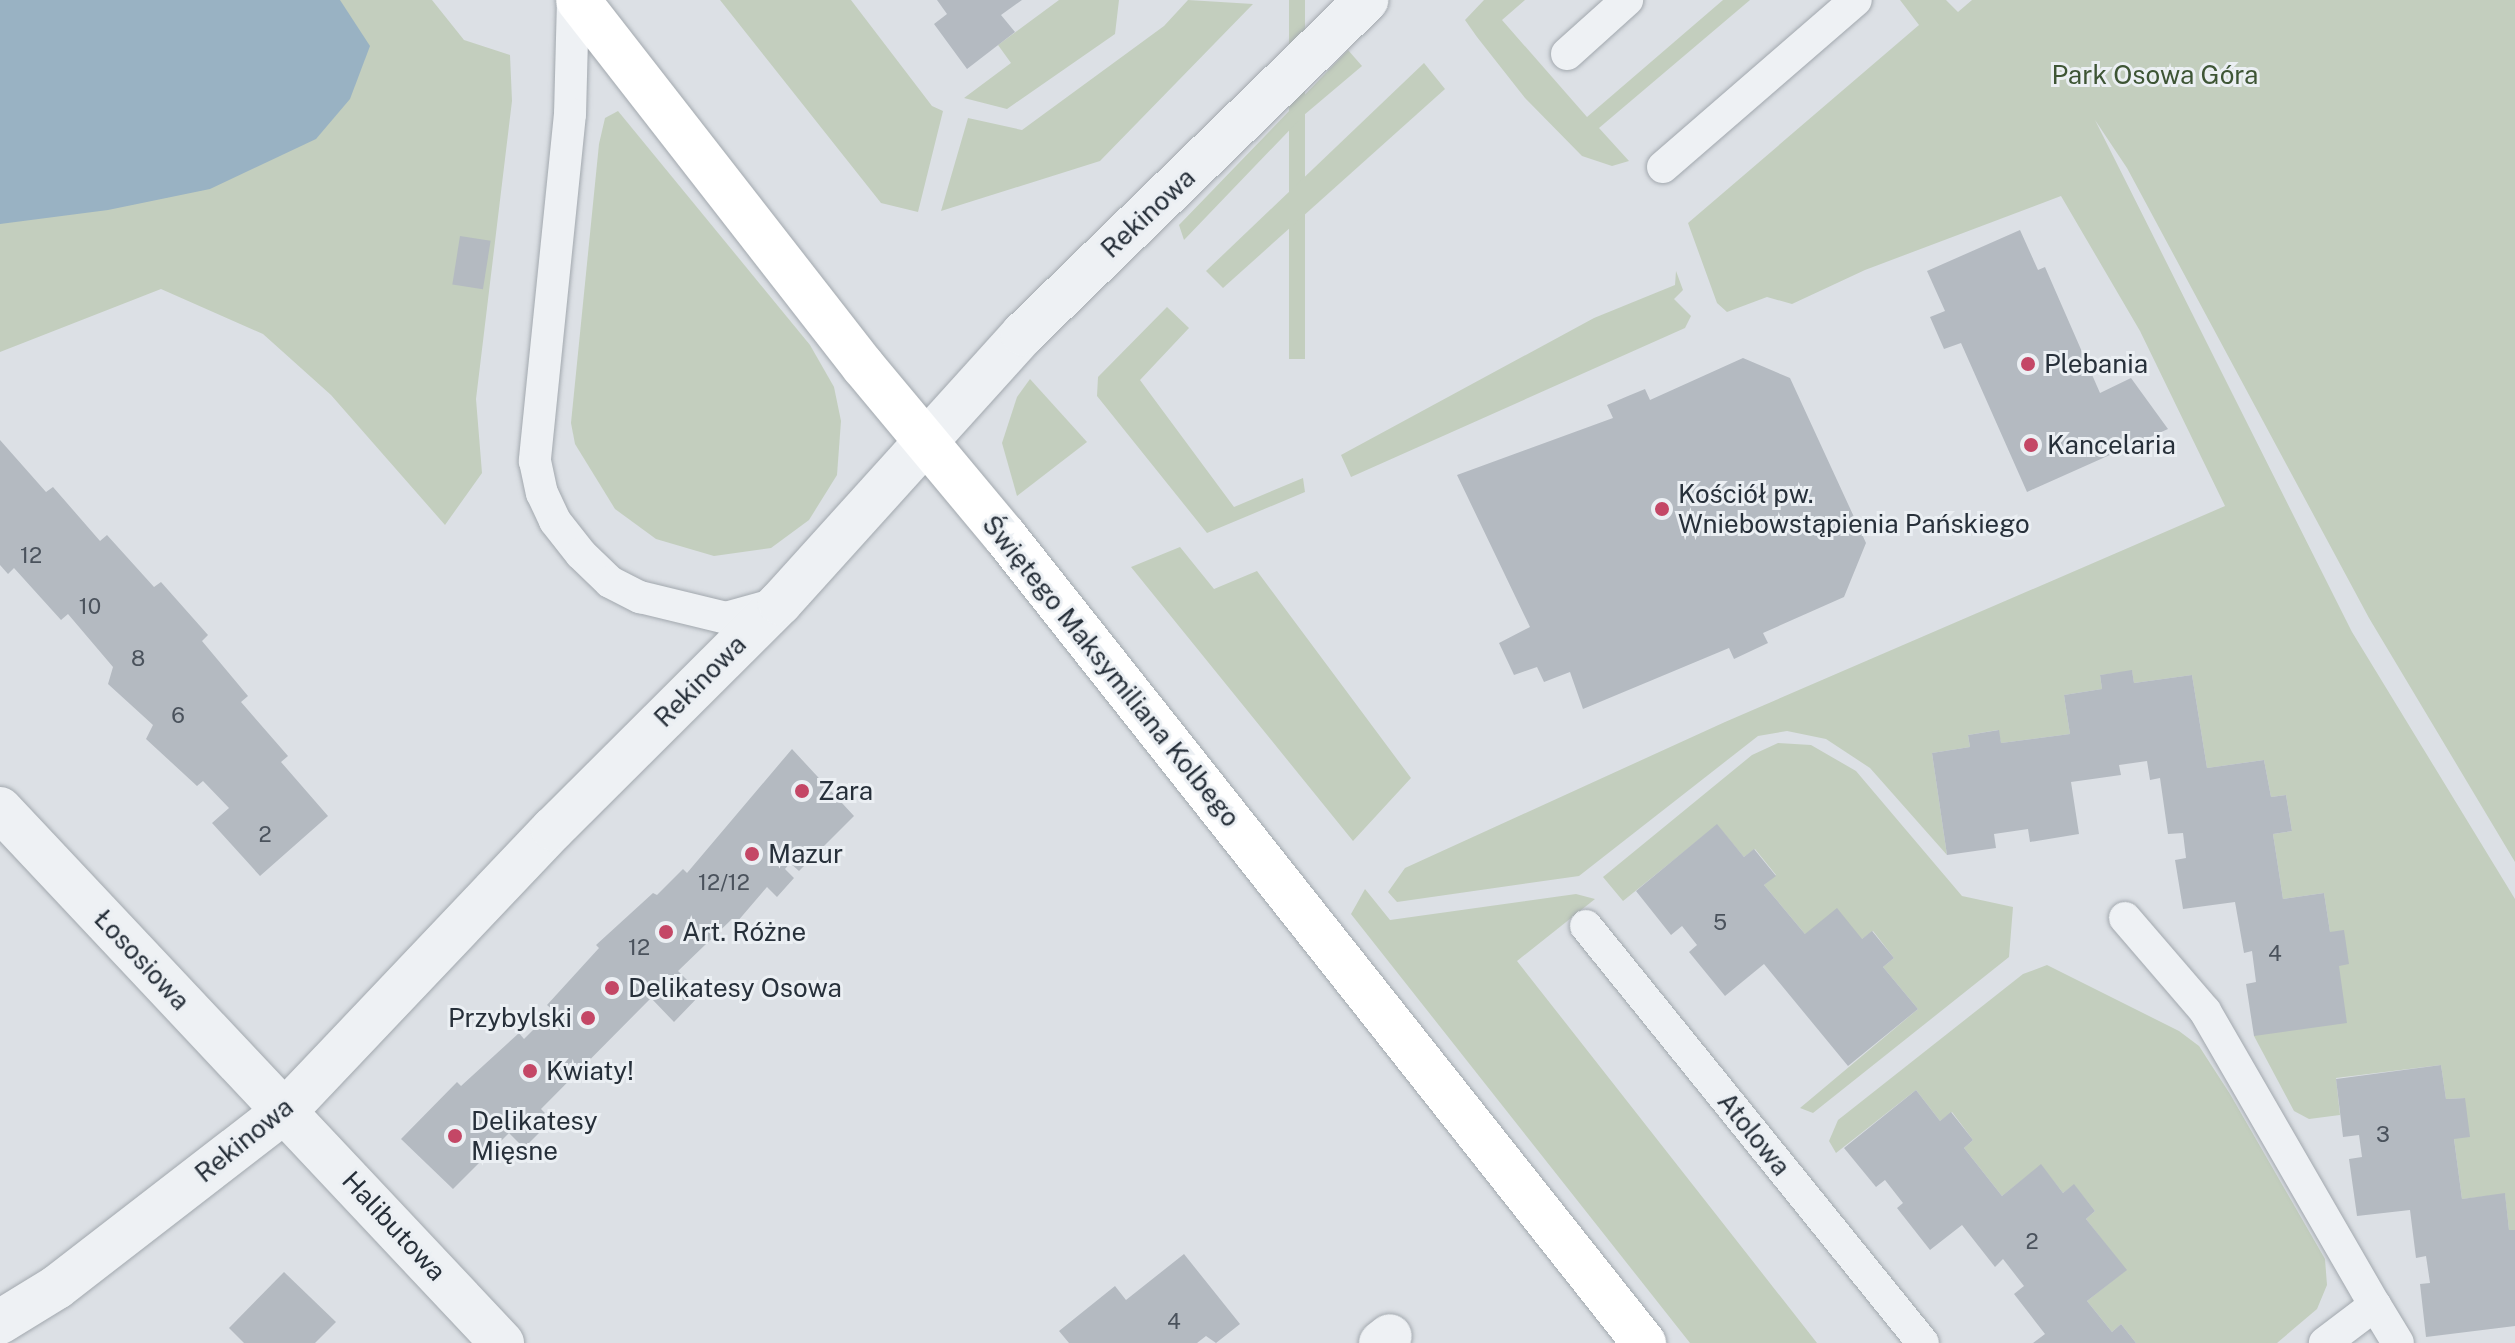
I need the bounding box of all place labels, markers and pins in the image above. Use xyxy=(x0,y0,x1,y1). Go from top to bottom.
place label: Plebania xyxy=(2044,348,2148,380)
marker: Plebania xyxy=(2019,355,2037,373)
place label: Kancelaria xyxy=(2047,429,2176,461)
marker: Kancelaria xyxy=(2022,436,2040,454)
place label: Kościół pw. Wniebowstąpienia Pańskiego xyxy=(1678,478,2030,540)
marker: Kościół pw. Wniebowstąpienia Pańskiego xyxy=(1653,500,1671,518)
place label: Zara xyxy=(818,775,873,807)
marker: Zara xyxy=(793,782,811,800)
place label: Mazur xyxy=(768,838,843,870)
marker: Mazur xyxy=(743,845,761,863)
place label: Art. Różne xyxy=(682,916,806,948)
marker: Art. Różne xyxy=(657,923,675,941)
place label: Delikatesy Osowa xyxy=(628,972,842,1004)
marker: Delikatesy Osowa xyxy=(603,979,621,997)
place label: Przybylski xyxy=(448,1002,572,1034)
marker: Przybylski xyxy=(579,1009,597,1027)
place label: Kwiaty! xyxy=(546,1055,634,1087)
marker: Kwiaty! xyxy=(521,1062,539,1080)
place label: Delikatesy Mięsne xyxy=(471,1105,598,1166)
marker: Delikatesy Mięsne xyxy=(446,1127,464,1145)

